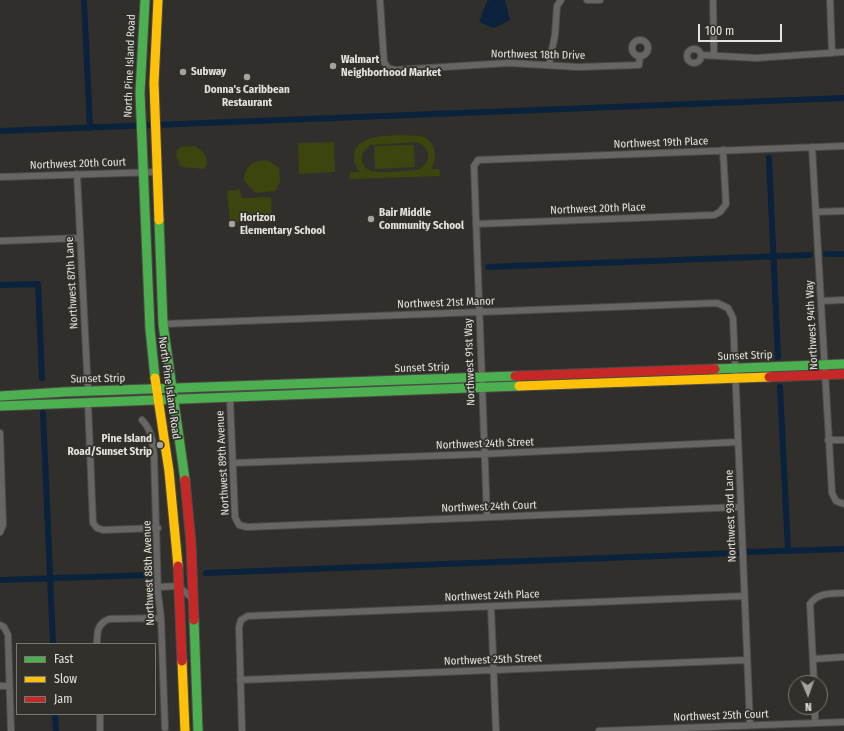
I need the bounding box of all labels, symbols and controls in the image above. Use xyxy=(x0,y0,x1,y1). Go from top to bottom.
street label: North Pine Island Road xyxy=(122,14,138,118)
scale bar xyxy=(700,16,784,42)
text: 100 m xyxy=(705,24,734,38)
street label: Northwest 18th Drive xyxy=(491,48,585,62)
place label: Walmart Neighborhood Market xyxy=(341,53,441,79)
marker: Walmart Neighborhood Market xyxy=(328,61,338,71)
place label: Subway xyxy=(191,65,226,79)
marker: Subway xyxy=(178,67,188,77)
marker: Donna's Caribbean Restaurant xyxy=(242,72,252,82)
place label: Donna's Caribbean Restaurant xyxy=(204,83,290,109)
street label: Northwest 19th Place xyxy=(613,135,709,151)
street label: Northwest 20th Court xyxy=(30,156,126,172)
street label: Northwest 20th Place xyxy=(550,201,646,217)
place label: Bair Middle Community School xyxy=(379,206,464,232)
place label: Horizon Elementary School xyxy=(240,211,325,237)
marker: Bair Middle Community School xyxy=(366,214,376,224)
marker: Horizon Elementary School xyxy=(227,219,237,229)
street label: Northwest 87th Lane xyxy=(63,237,81,329)
street label: Northwest 94th Way xyxy=(803,280,821,370)
street label: Northwest 21st Manor xyxy=(397,295,495,311)
street label: Northwest 91st Way xyxy=(462,318,478,406)
street label: North Pine Island Road xyxy=(155,336,183,440)
street label: Sunset Strip xyxy=(717,348,773,364)
street label: Sunset Strip xyxy=(394,360,450,376)
street label: Sunset Strip xyxy=(70,372,126,386)
street label: Northwest 89th Avenue xyxy=(214,410,232,516)
place label: Pine Island Road/Sunset Strip xyxy=(67,432,152,458)
street label: Northwest 24th Street xyxy=(436,436,534,452)
marker: Pine Island Road/Sunset Strip xyxy=(155,440,165,450)
street label: Northwest 93rd Lane xyxy=(723,469,739,563)
street label: Northwest 24th Court xyxy=(441,499,537,515)
street label: Northwest 88th Avenue xyxy=(141,520,157,626)
street label: Northwest 24th Place xyxy=(444,588,540,604)
legend xyxy=(16,643,156,715)
text: Fast xyxy=(54,652,73,666)
street label: Northwest 25th Street xyxy=(444,652,542,668)
text: Slow xyxy=(54,672,77,686)
north arrow xyxy=(788,675,828,715)
text: Jam xyxy=(54,692,72,706)
text: N xyxy=(805,700,812,713)
street label: Northwest 25th Court xyxy=(673,708,769,724)

